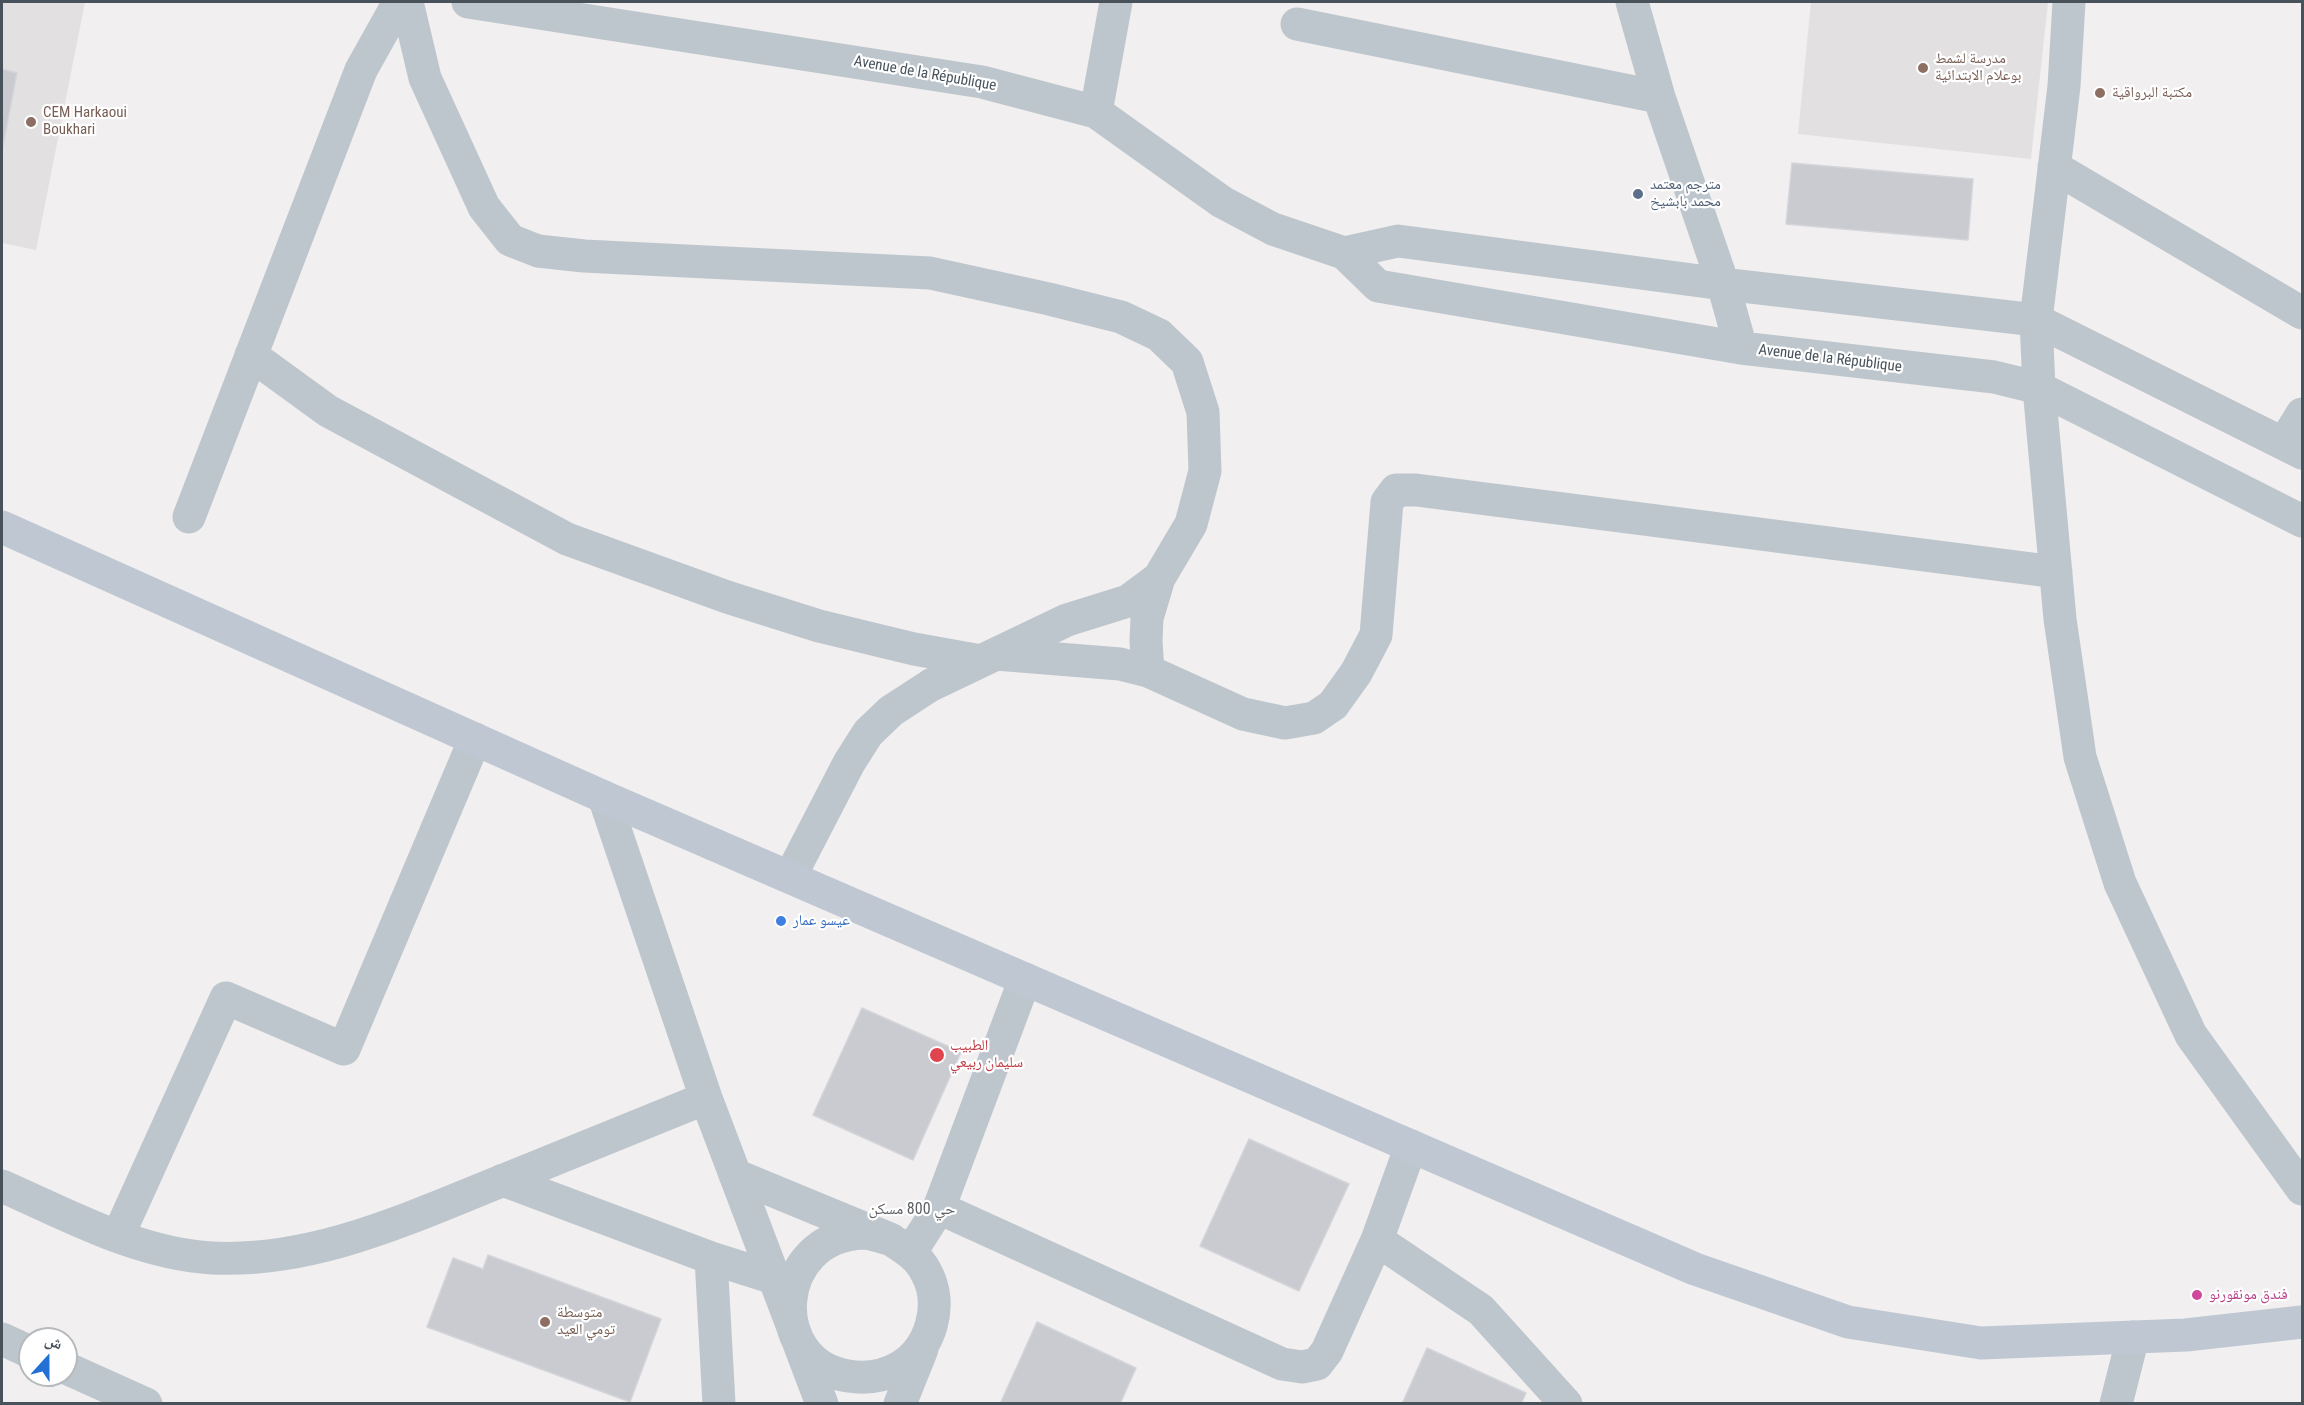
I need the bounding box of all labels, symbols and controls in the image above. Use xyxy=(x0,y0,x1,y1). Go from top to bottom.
place label: مدرسة لشمط بوعلام الابتدائية xyxy=(1935,50,2021,85)
street label: Avenue de la République xyxy=(852,53,998,95)
marker: مدرسة لشمط بوعلام الابتدائية xyxy=(1916,61,1930,75)
place label: مكتبة البرواقية xyxy=(2112,84,2192,102)
marker: مكتبة البرواقية xyxy=(2093,86,2107,100)
place label: CEM Harkaoui Boukhari xyxy=(43,104,127,139)
marker: CEM Harkaoui Boukhari xyxy=(24,115,38,129)
place label: مترجم معتمد محمد بابشيخ xyxy=(1650,176,1721,211)
marker: مترجم معتمد محمد بابشيخ xyxy=(1631,187,1645,201)
street label: Avenue de la République xyxy=(1757,341,1903,377)
place label: عيسو عمار xyxy=(793,912,850,930)
marker: عيسو عمار xyxy=(774,914,788,928)
place label: الطبيب سليمان ربيعي xyxy=(950,1037,1023,1072)
marker: الطبيب سليمان ربيعي xyxy=(928,1046,946,1064)
district label: حي 800 مسكن xyxy=(869,1200,955,1220)
place label: فندق مونقورنو xyxy=(2209,1286,2288,1304)
marker: فندق مونقورنو xyxy=(2190,1288,2204,1302)
place label: متوسطة تومي العيد xyxy=(557,1304,615,1339)
marker: متوسطة تومي العيد xyxy=(538,1315,552,1329)
north arrow xyxy=(18,1327,78,1387)
text: ش xyxy=(43,1330,65,1354)

